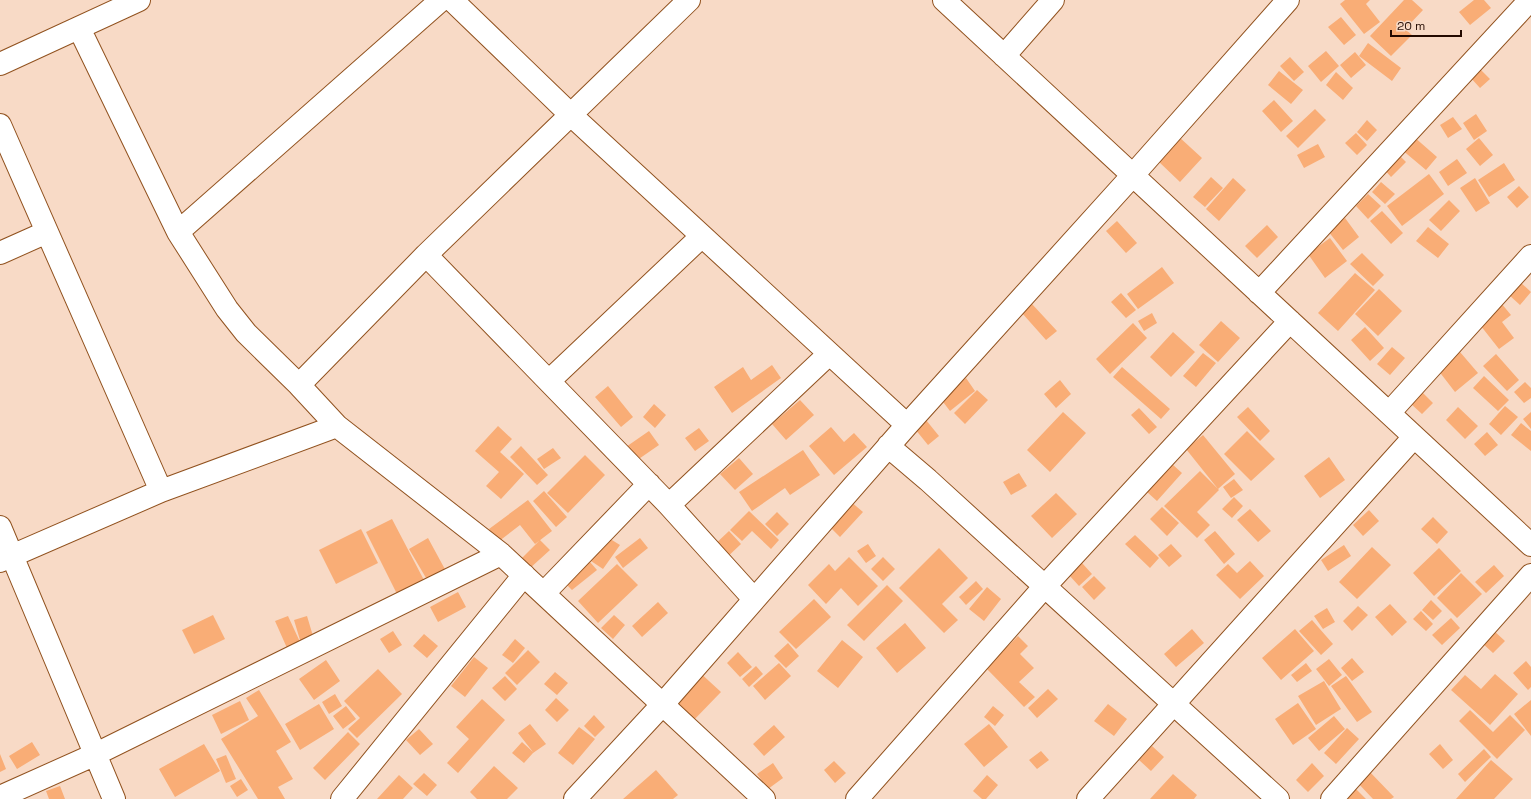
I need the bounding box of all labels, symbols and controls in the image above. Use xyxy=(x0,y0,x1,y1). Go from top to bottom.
scale bar xyxy=(1391,12,1461,38)
text: 20 m xyxy=(1397,18,1425,34)

